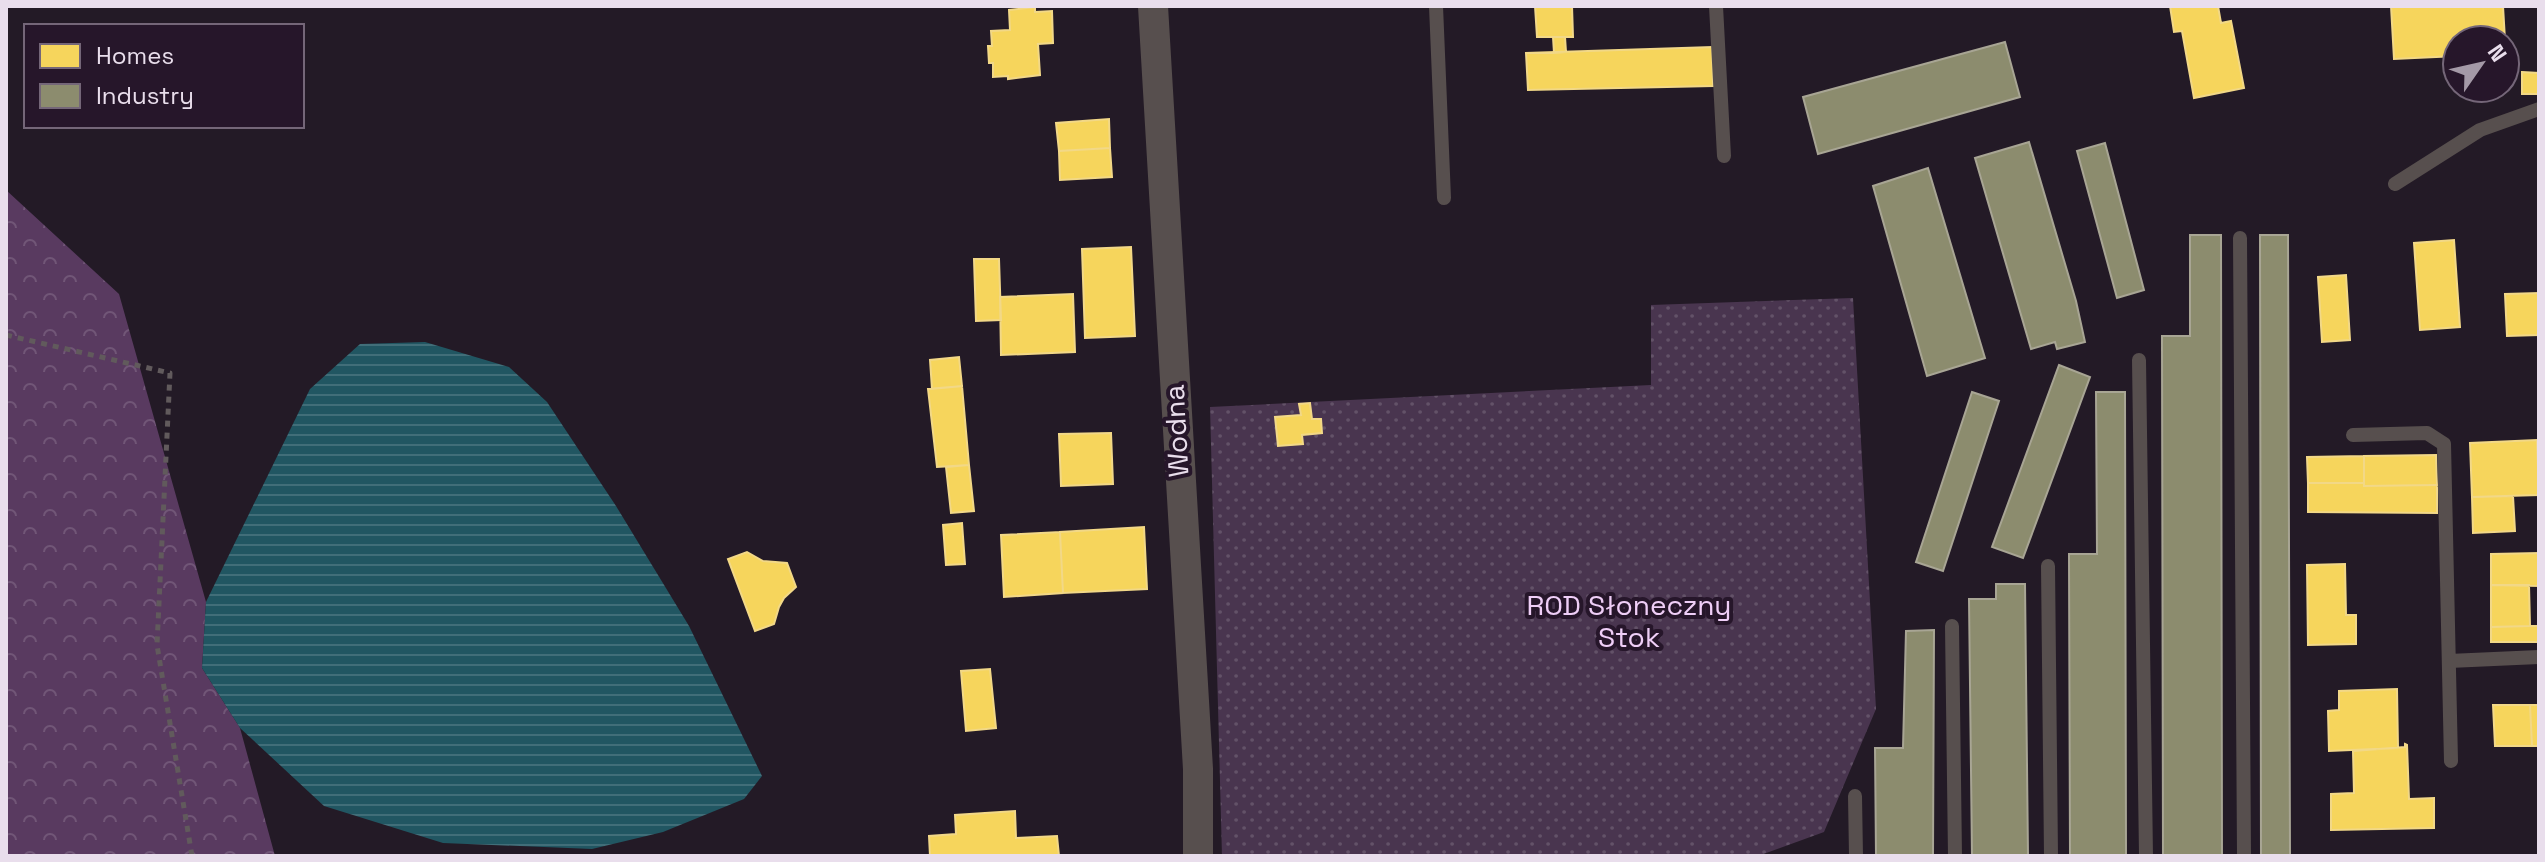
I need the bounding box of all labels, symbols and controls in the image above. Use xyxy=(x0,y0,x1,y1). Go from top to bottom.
legend xyxy=(24,24,304,128)
north arrow xyxy=(2441,24,2521,104)
text: N xyxy=(2482,39,2513,67)
text: Homes xyxy=(96,40,174,71)
text: Industry xyxy=(96,80,194,111)
street label: Wodna xyxy=(1156,384,1196,478)
park label: ROD Słoneczny Stok xyxy=(1527,587,1731,655)

